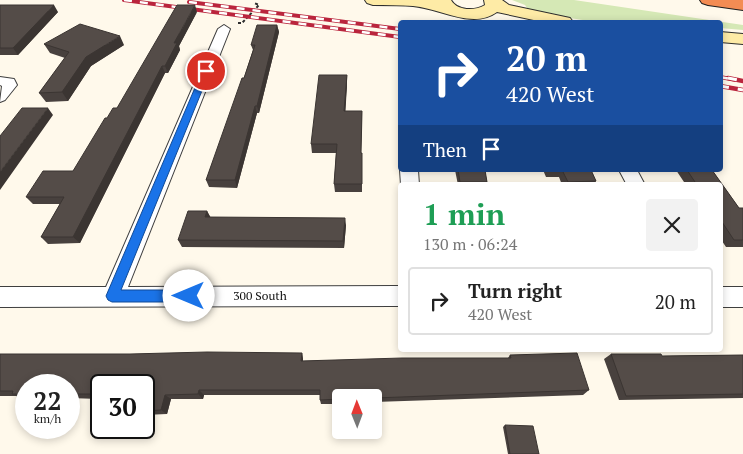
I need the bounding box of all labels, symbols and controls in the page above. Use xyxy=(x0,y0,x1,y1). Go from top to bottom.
text: 20 m xyxy=(506,35,587,81)
icon: right xyxy=(423,40,488,105)
pin xyxy=(185,50,227,92)
icon: arrive xyxy=(192,57,220,85)
text: 420 West xyxy=(506,79,594,108)
icon: arrive xyxy=(477,135,505,163)
text: Then xyxy=(423,137,467,162)
text: 1 min xyxy=(423,194,505,234)
button: close xyxy=(646,199,698,251)
text: 130 m · 06:24 xyxy=(423,233,517,255)
position arrow xyxy=(162,269,214,321)
text: Turn right xyxy=(468,278,562,303)
icon: right xyxy=(425,287,453,315)
street label: 300 South xyxy=(233,288,287,303)
text: 20 m xyxy=(655,289,696,314)
text: 420 West xyxy=(468,303,532,325)
speed limit sign: 30 xyxy=(90,374,155,439)
text: 22 xyxy=(33,384,62,417)
north arrow xyxy=(332,389,382,439)
map controls xyxy=(332,389,382,439)
text: km/h xyxy=(34,411,61,426)

